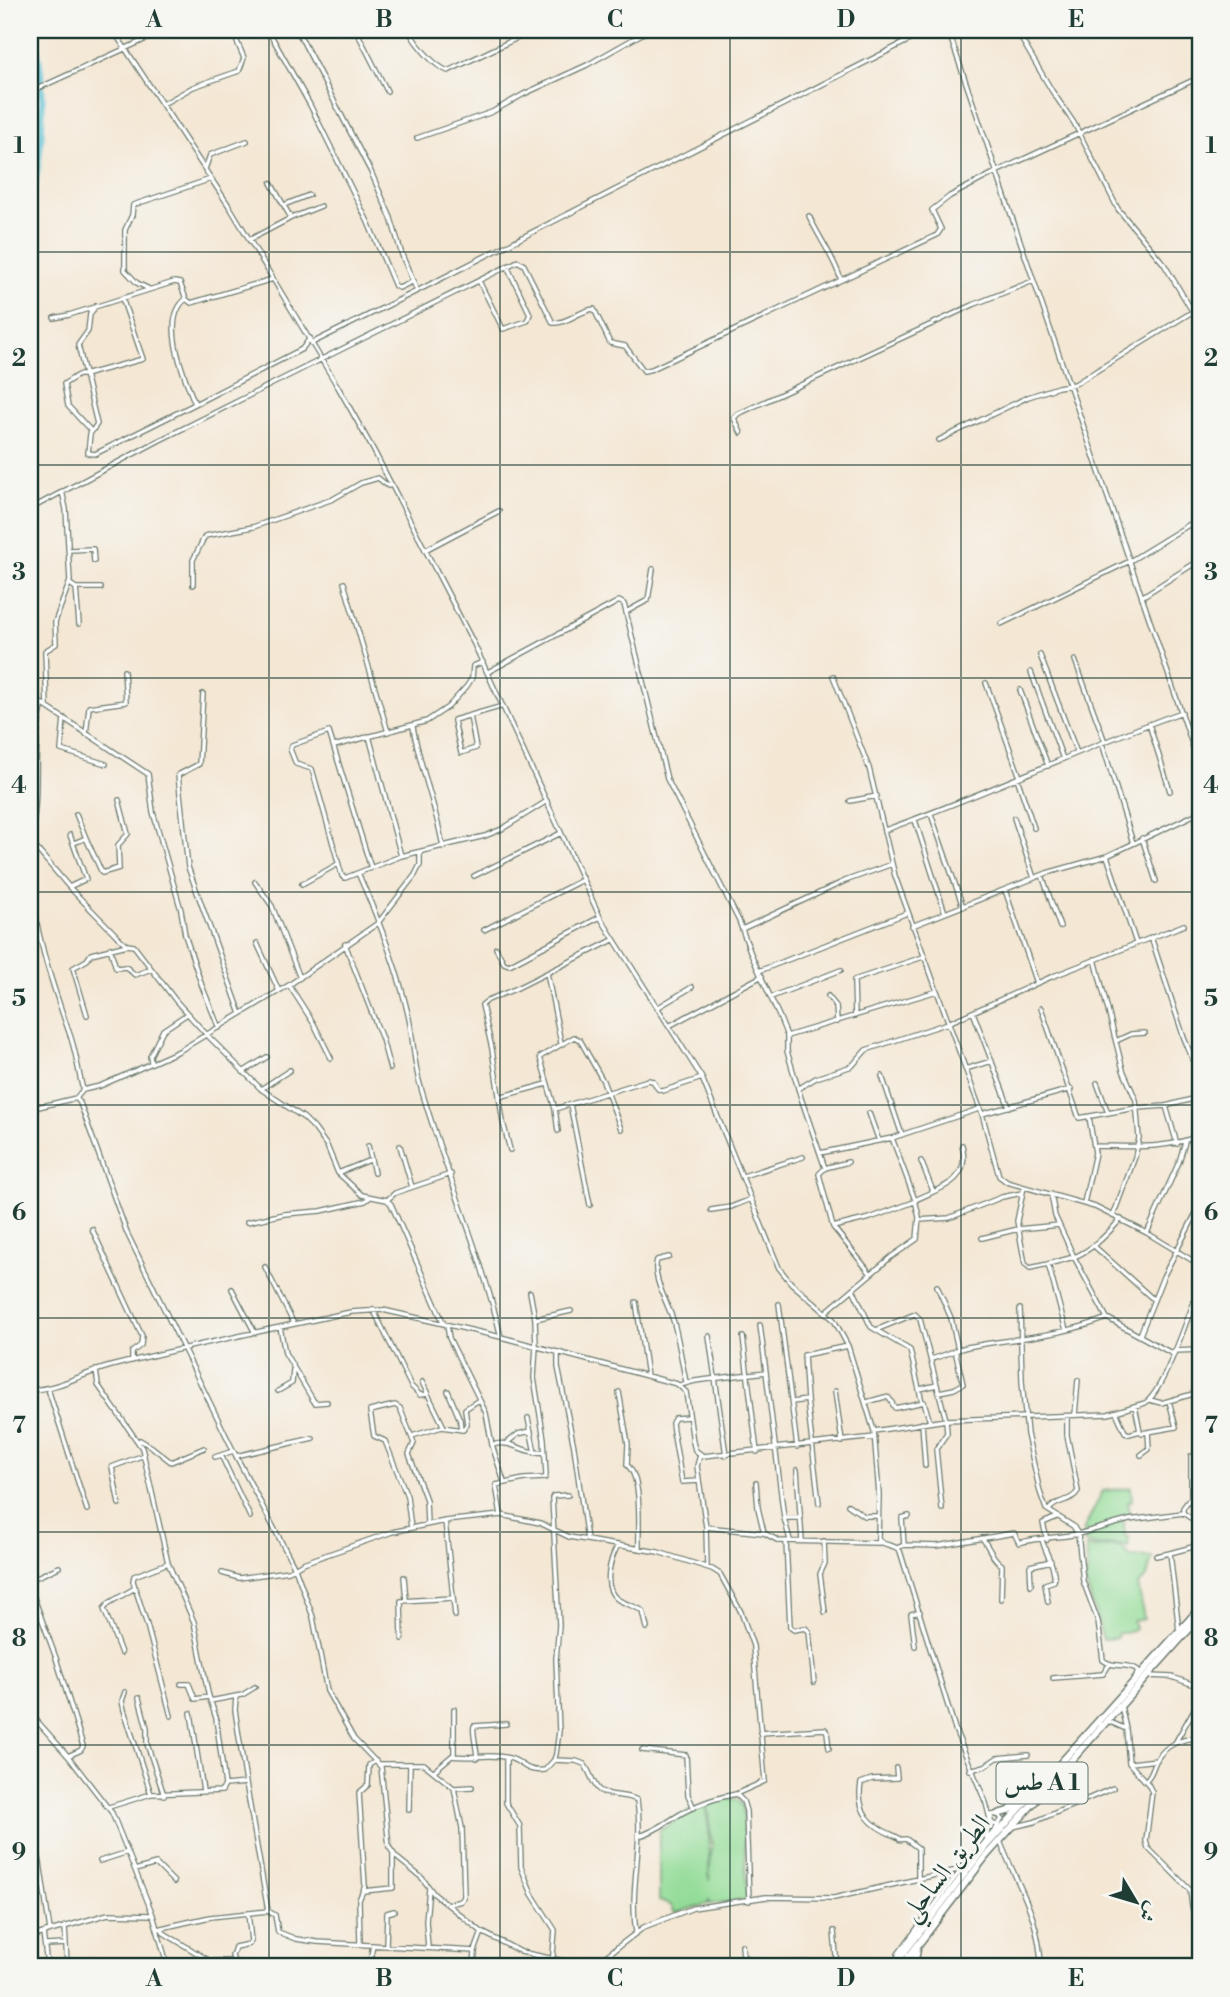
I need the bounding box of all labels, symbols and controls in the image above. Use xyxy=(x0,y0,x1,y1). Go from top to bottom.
text: A xyxy=(145,6,163,34)
text: B xyxy=(375,6,393,34)
text: C xyxy=(607,6,623,34)
text: D xyxy=(837,6,855,34)
text: E xyxy=(1068,6,1084,34)
text: 1 xyxy=(13,132,25,160)
text: 1 xyxy=(1205,132,1217,160)
text: 2 xyxy=(12,345,26,373)
text: 2 xyxy=(1204,345,1218,373)
text: 3 xyxy=(12,559,26,587)
text: 3 xyxy=(1204,559,1218,587)
text: 4 xyxy=(11,772,27,800)
text: 4 xyxy=(1203,772,1219,800)
text: 5 xyxy=(12,985,26,1013)
text: 5 xyxy=(1204,985,1218,1013)
text: 6 xyxy=(12,1199,26,1227)
text: 6 xyxy=(1204,1199,1218,1227)
text: 7 xyxy=(12,1412,26,1440)
text: 7 xyxy=(1204,1412,1218,1440)
text: 8 xyxy=(12,1625,26,1653)
text: 8 xyxy=(1204,1625,1218,1653)
road number: طس A 1 xyxy=(996,1763,1088,1804)
street label: الطريق الساحلي xyxy=(894,1808,1004,1933)
text: 9 xyxy=(12,1839,26,1867)
text: 9 xyxy=(1204,1839,1218,1867)
north arrow xyxy=(1100,1868,1170,1938)
text: ش xyxy=(1133,1897,1164,1927)
text: A xyxy=(145,1965,163,1993)
text: B xyxy=(375,1965,393,1993)
text: C xyxy=(607,1965,623,1993)
text: D xyxy=(837,1965,855,1993)
text: E xyxy=(1068,1965,1084,1993)

